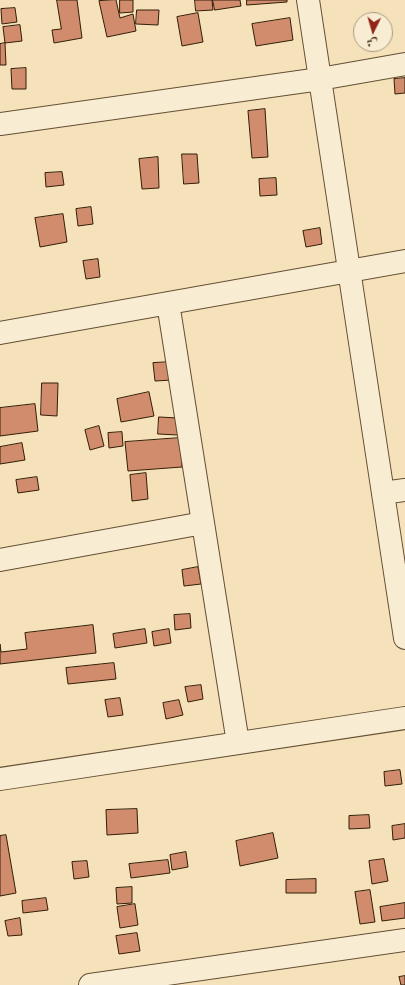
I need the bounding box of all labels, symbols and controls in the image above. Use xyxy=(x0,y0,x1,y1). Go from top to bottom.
north arrow xyxy=(353,12,393,52)
text: ش xyxy=(366,36,378,50)

